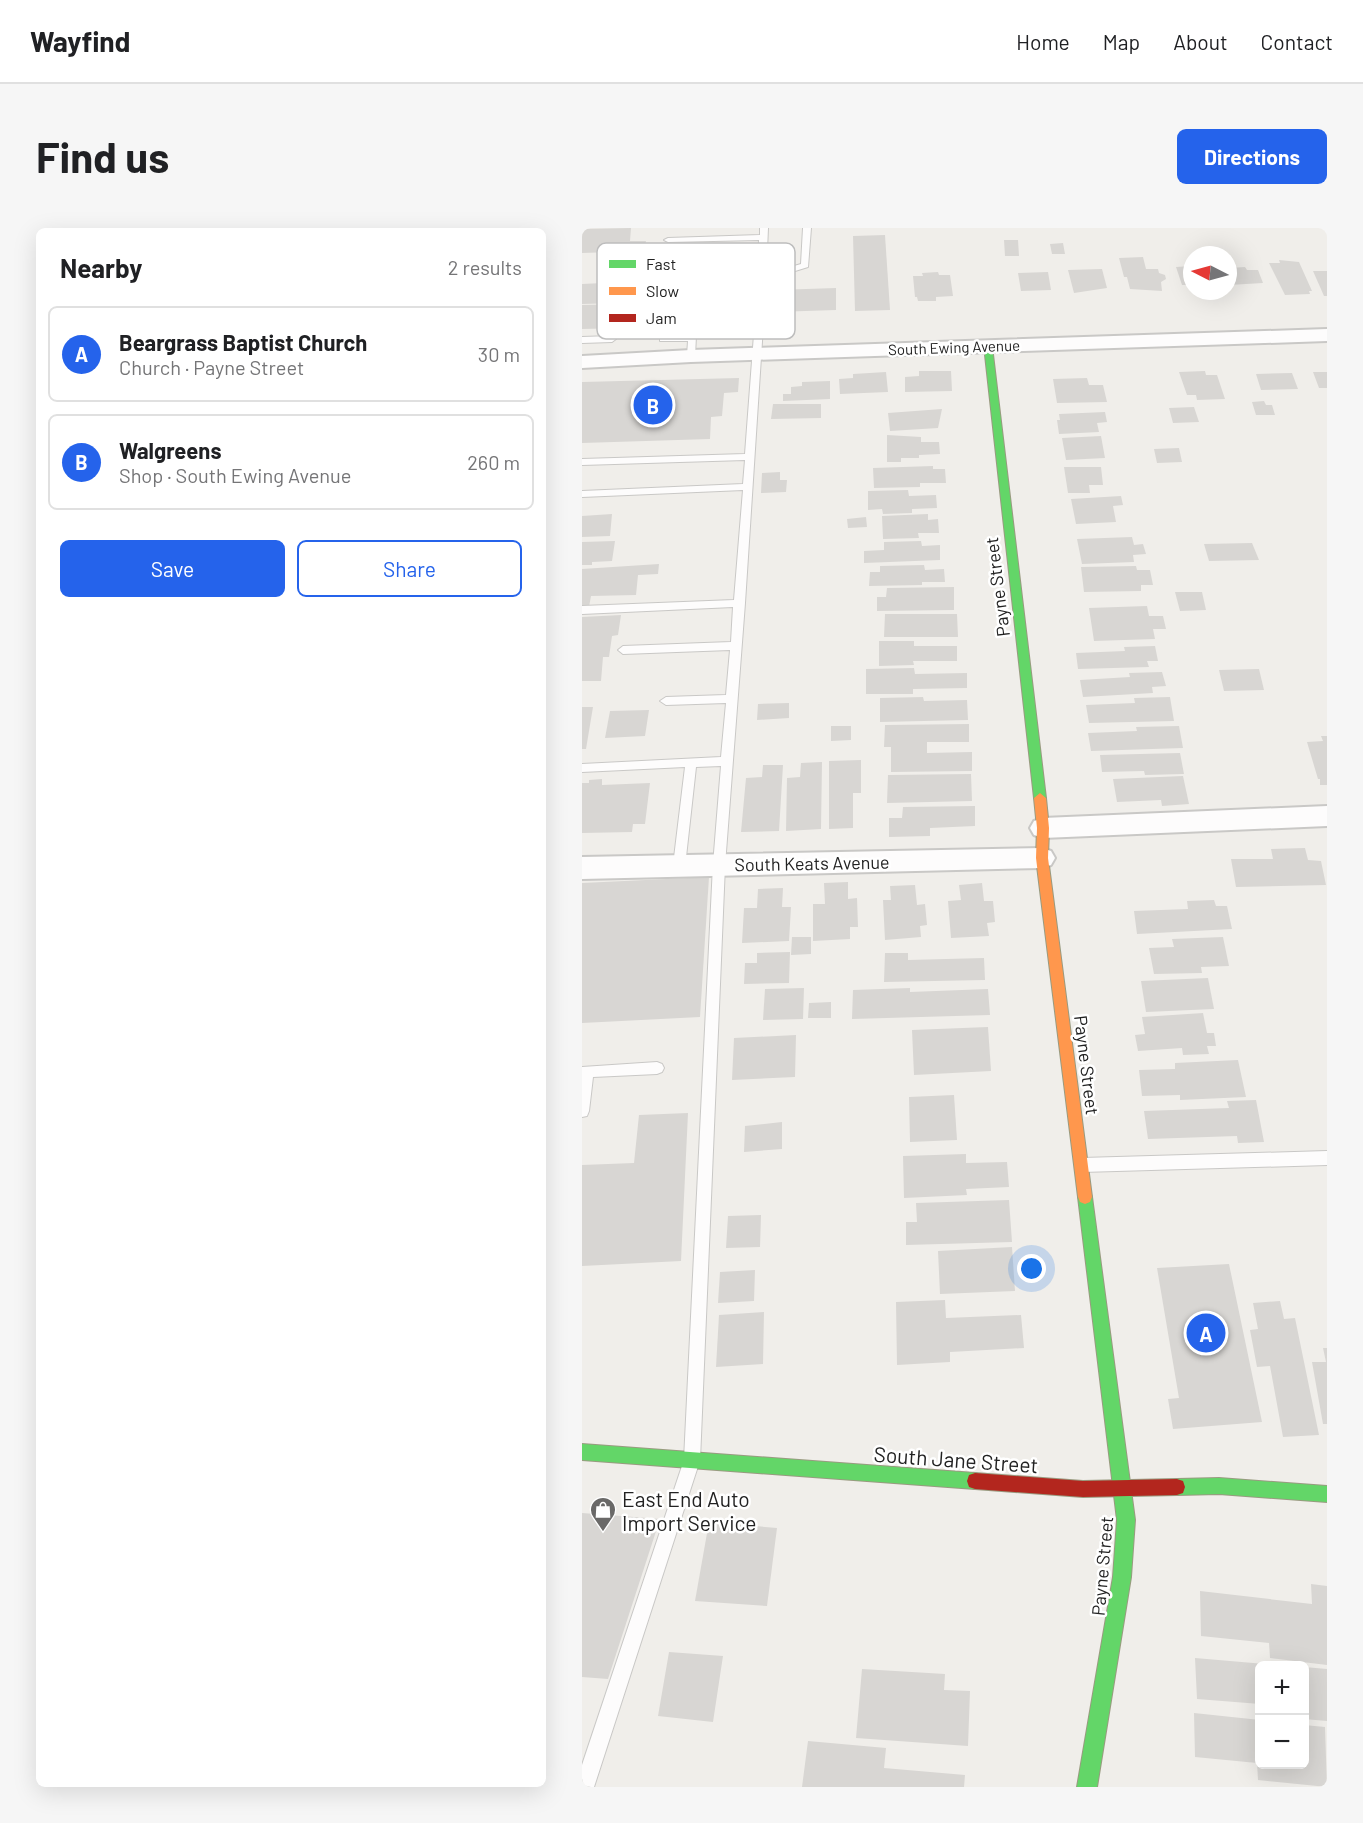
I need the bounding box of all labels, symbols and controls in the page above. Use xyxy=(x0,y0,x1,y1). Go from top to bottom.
text: Wayfind xyxy=(30,24,130,58)
text: Home xyxy=(1016,29,1070,54)
text: Map xyxy=(1103,29,1140,54)
text: About xyxy=(1173,29,1228,54)
text: Contact xyxy=(1261,29,1333,54)
button: Directions xyxy=(1177,129,1327,184)
text: Find us xyxy=(36,131,169,181)
legend xyxy=(597,243,795,339)
north arrow xyxy=(1183,246,1237,300)
text: Nearby xyxy=(60,252,142,283)
text: Fast xyxy=(646,254,676,273)
text: 2 results xyxy=(448,255,522,279)
text: Slow xyxy=(646,281,679,300)
text: Jam xyxy=(646,308,677,327)
text: Beargrass Baptist Church xyxy=(119,329,367,355)
street label: South Ewing Avenue xyxy=(888,336,1020,358)
text: A xyxy=(75,342,88,366)
text: 30 m xyxy=(478,342,520,366)
text: Church · Payne Street xyxy=(119,355,304,379)
pin: B xyxy=(634,382,672,428)
text: Walgreens xyxy=(119,437,221,463)
text: B xyxy=(75,450,88,474)
text: 260 m xyxy=(467,450,520,474)
text: Shop · South Ewing Avenue xyxy=(119,463,351,487)
street label: Payne Street xyxy=(980,536,1014,638)
button: Save xyxy=(60,540,285,597)
button: Share xyxy=(297,540,522,597)
street label: South Keats Avenue xyxy=(734,851,890,875)
street label: Payne Street xyxy=(1070,1014,1104,1116)
your location xyxy=(1017,1254,1046,1283)
pin: A xyxy=(1186,1310,1226,1356)
street label: South Jane Street xyxy=(873,1441,1039,1477)
place label: East End Auto Import Service xyxy=(622,1486,757,1535)
shop icon: East End Auto Import Service xyxy=(588,1495,618,1533)
street label: Payne Street xyxy=(1087,1515,1117,1617)
map controls xyxy=(1255,1661,1309,1769)
button: + xyxy=(1255,1661,1309,1715)
button: − xyxy=(1255,1715,1309,1769)

